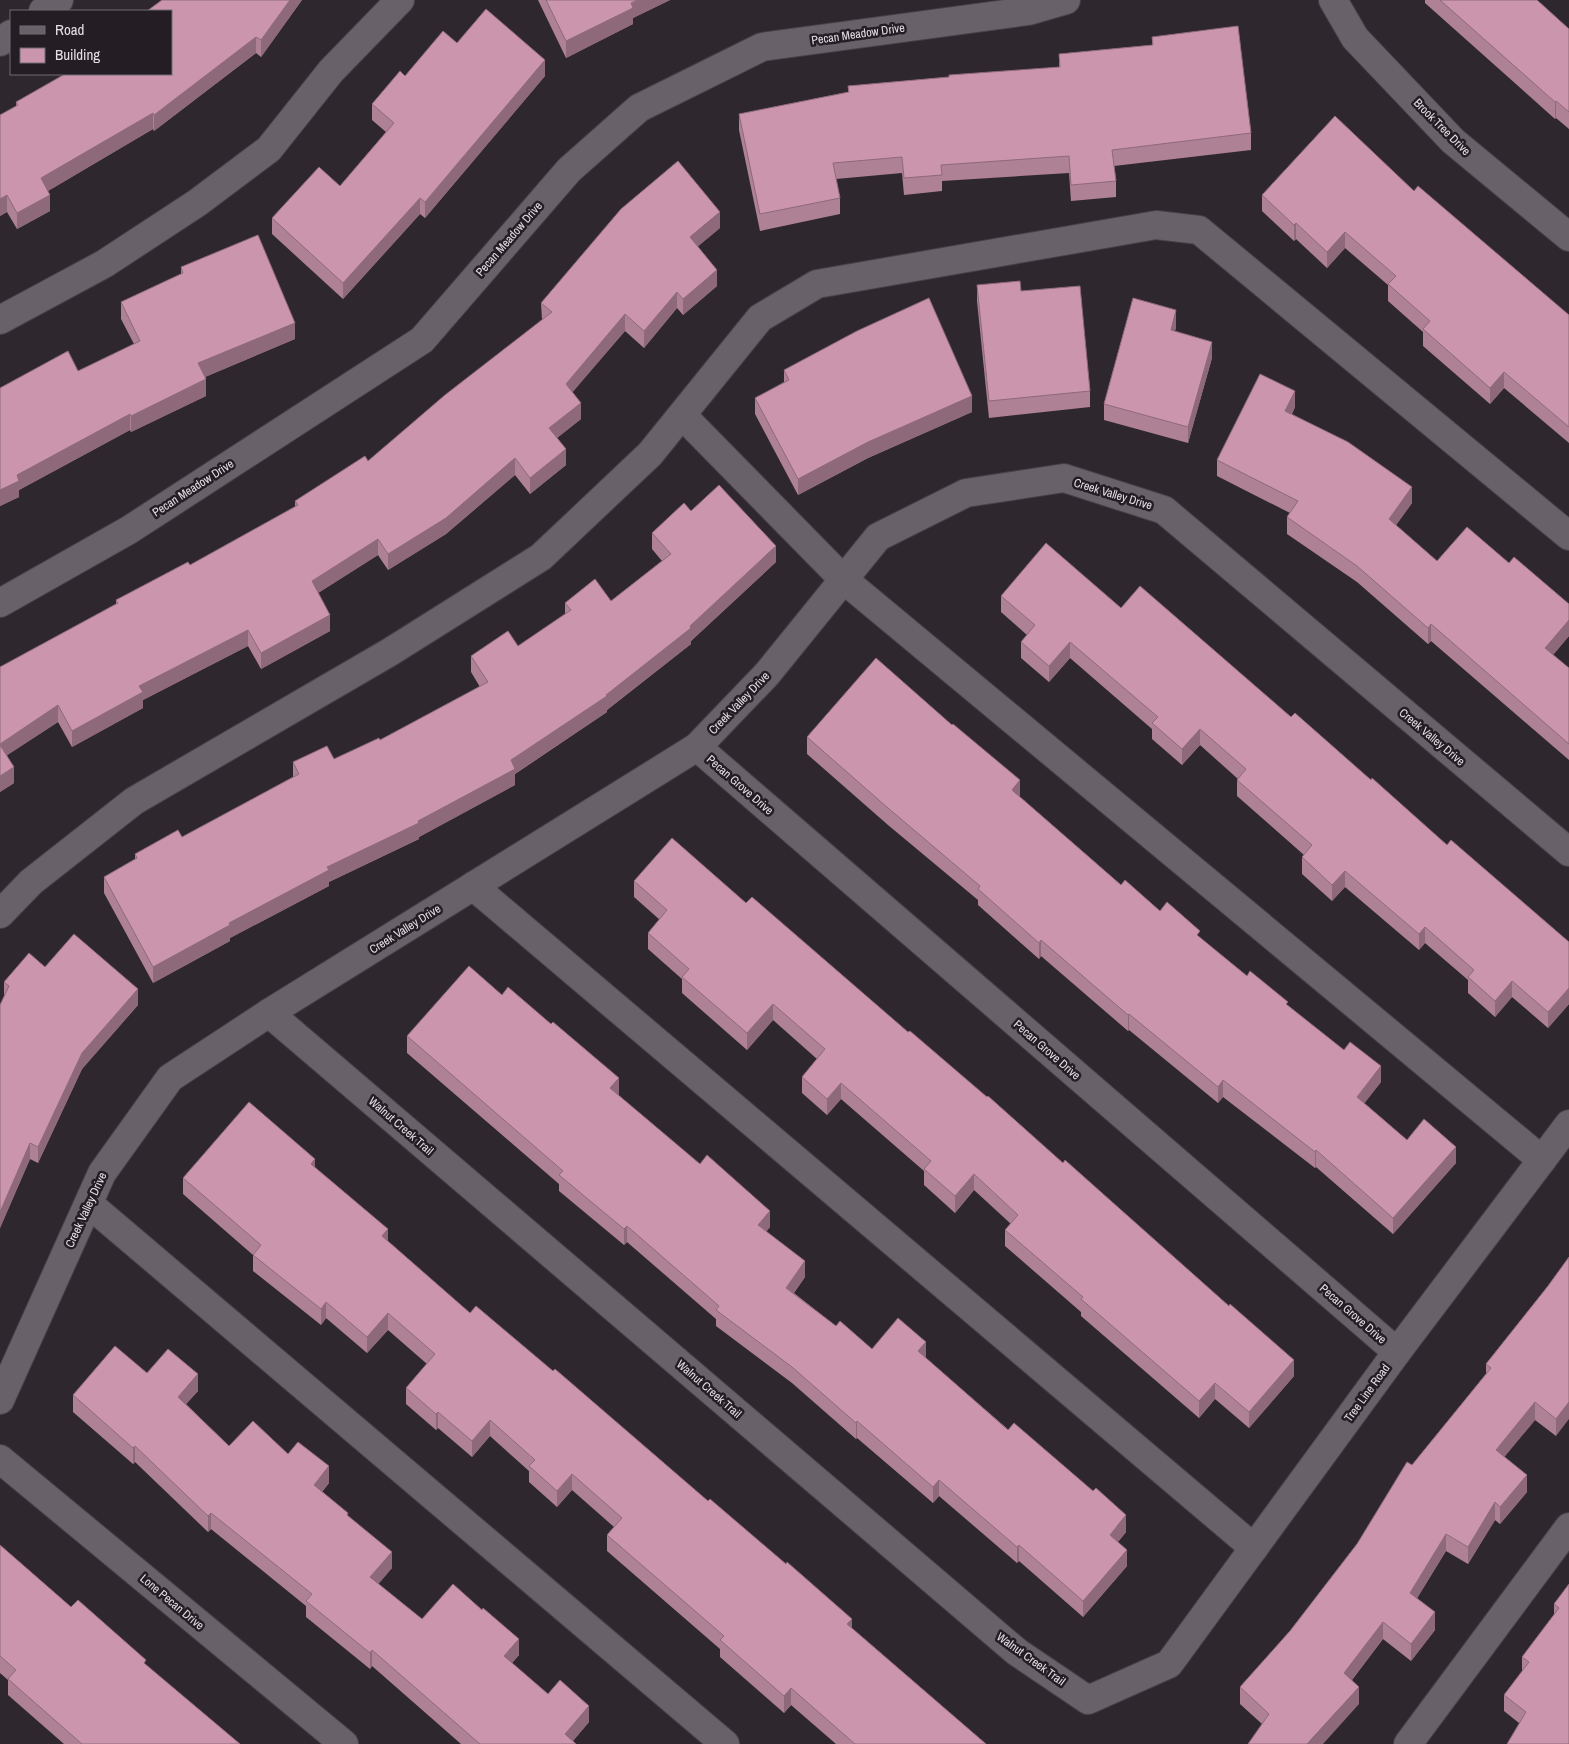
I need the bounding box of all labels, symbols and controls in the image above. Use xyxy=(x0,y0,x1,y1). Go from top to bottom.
legend xyxy=(10,10,172,75)
text: Road xyxy=(55,19,84,40)
street label: Pecan Meadow Drive xyxy=(810,20,906,48)
text: Building xyxy=(55,44,100,65)
street label: Brook Tree Drive xyxy=(1410,95,1474,159)
street label: Pecan Meadow Drive xyxy=(472,198,546,280)
street label: Pecan Meadow Drive xyxy=(149,456,237,520)
street label: Creek Valley Drive xyxy=(1072,474,1154,514)
street label: Creek Valley Drive xyxy=(705,668,773,738)
street label: Creek Valley Drive xyxy=(1396,705,1468,769)
street label: Pecan Grove Drive xyxy=(703,752,777,818)
street label: Creek Valley Drive xyxy=(366,901,444,957)
street label: Pecan Grove Drive xyxy=(1010,1017,1084,1083)
street label: Walnut Creek Trail xyxy=(365,1093,437,1159)
street label: Creek Valley Drive xyxy=(62,1170,110,1250)
street label: Pecan Grove Drive xyxy=(1316,1281,1390,1347)
street label: Walnut Creek Trail xyxy=(673,1356,745,1422)
street label: Tree Line Road xyxy=(1341,1361,1393,1425)
street label: Lone Pecan Drive xyxy=(137,1571,207,1633)
street label: Walnut Creek Trail xyxy=(993,1629,1069,1689)

